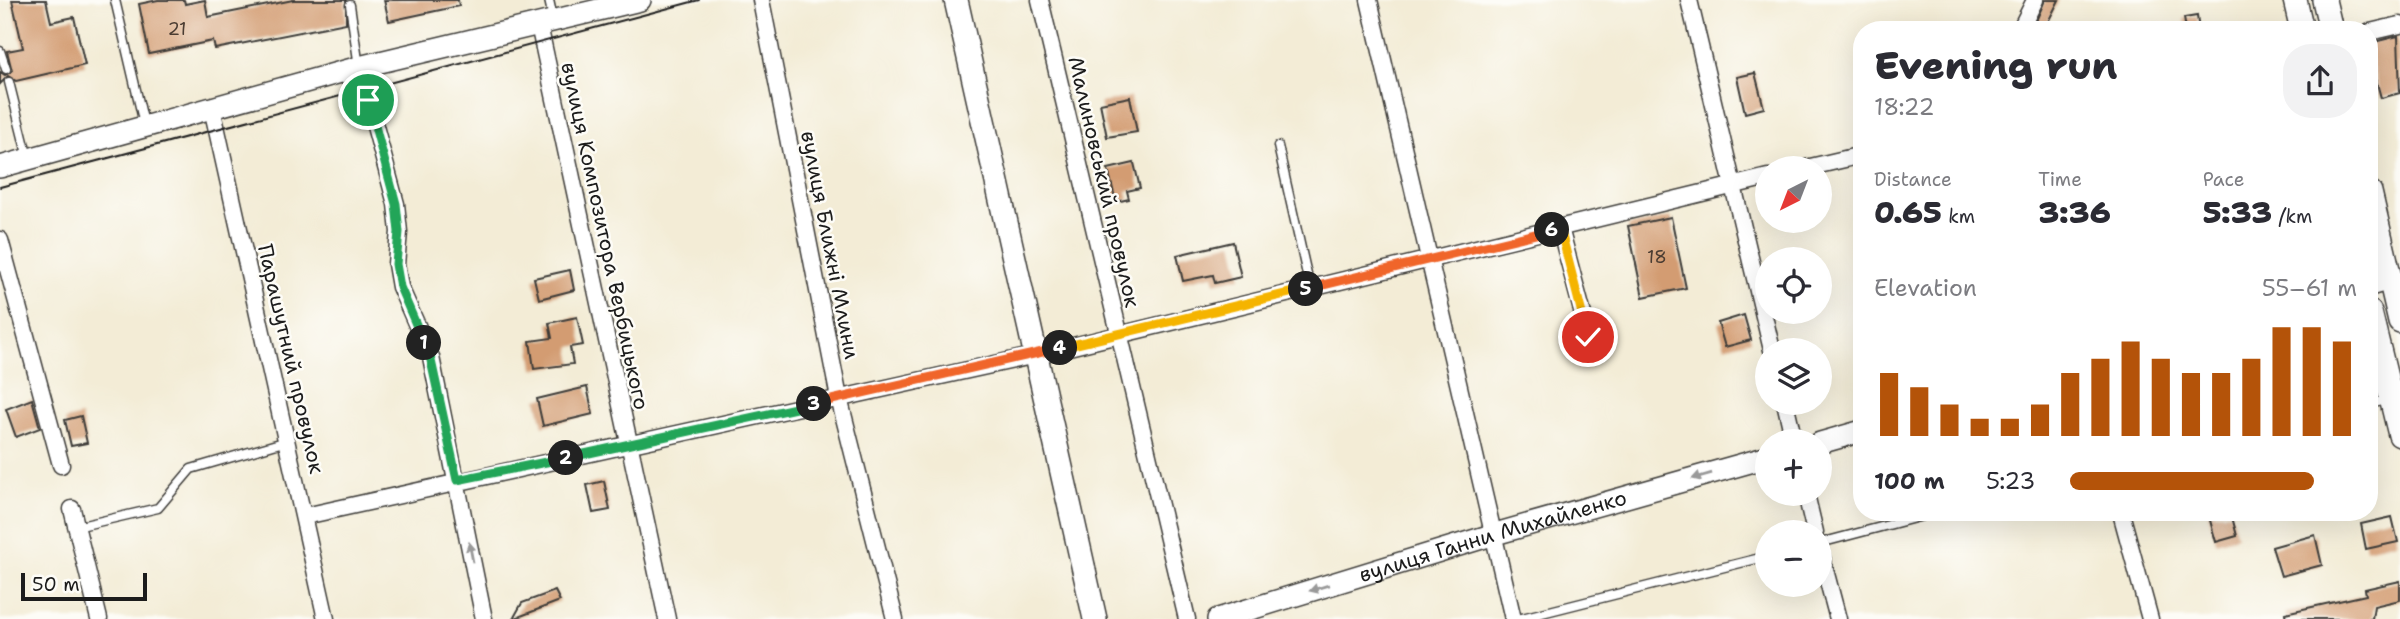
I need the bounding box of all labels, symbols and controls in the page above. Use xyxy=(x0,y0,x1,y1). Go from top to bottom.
house number: 21 xyxy=(167,17,187,41)
text: Evening run xyxy=(1874,40,2117,91)
button: share xyxy=(2283,44,2357,118)
street label: Малиновський провулок xyxy=(1061,54,1147,310)
street label: вулиця Композитора Вербицького xyxy=(554,60,656,412)
pin xyxy=(338,70,398,130)
icon: arrive xyxy=(349,81,387,119)
text: 18:22 xyxy=(1874,92,1935,122)
street label: вулиця Ближні Млини xyxy=(794,128,866,362)
north arrow xyxy=(1755,156,1832,233)
map controls xyxy=(1755,156,1832,597)
text: Distance xyxy=(1874,167,1952,192)
text: Time xyxy=(2038,167,2082,192)
text: Pace xyxy=(2203,167,2244,192)
text: 0.65 xyxy=(1874,192,1942,233)
text: 3:36 xyxy=(2038,192,2111,233)
text: 5:33 xyxy=(2203,192,2272,233)
text: km xyxy=(1942,204,1975,229)
text: /km xyxy=(2272,204,2312,229)
pin: 6 xyxy=(1534,212,1570,247)
text: 6 xyxy=(1545,217,1558,242)
street label: Парашутний провулок xyxy=(251,242,331,476)
house number: 18 xyxy=(1647,245,1667,269)
button: locate xyxy=(1755,247,1832,324)
pin: 5 xyxy=(1288,272,1324,306)
text: Elevation xyxy=(1874,273,1977,303)
text: 55–61 m xyxy=(2262,273,2357,303)
text: 5 xyxy=(1300,276,1311,301)
pin xyxy=(1558,307,1618,367)
icon: check xyxy=(1569,318,1607,356)
pin: 1 xyxy=(406,326,442,360)
text: 1 xyxy=(419,330,428,355)
pin: 4 xyxy=(1042,330,1078,366)
text: 4 xyxy=(1053,335,1066,360)
button: layers xyxy=(1755,338,1832,415)
pin: 3 xyxy=(796,386,832,422)
text: 3 xyxy=(807,391,820,416)
button: + xyxy=(1755,429,1832,506)
pin: 2 xyxy=(548,440,584,476)
text: 2 xyxy=(559,445,572,470)
text: 100 m xyxy=(1874,466,1945,496)
text: 5:23 xyxy=(1986,466,2035,496)
one-way arrow xyxy=(1691,471,1712,481)
street label: вулиця Ганни Михайленко xyxy=(1355,484,1630,589)
button: − xyxy=(1755,520,1832,597)
one-way arrow xyxy=(465,541,476,563)
scale bar xyxy=(21,570,147,602)
text: 50 m xyxy=(32,572,80,597)
one-way arrow xyxy=(1308,583,1329,594)

